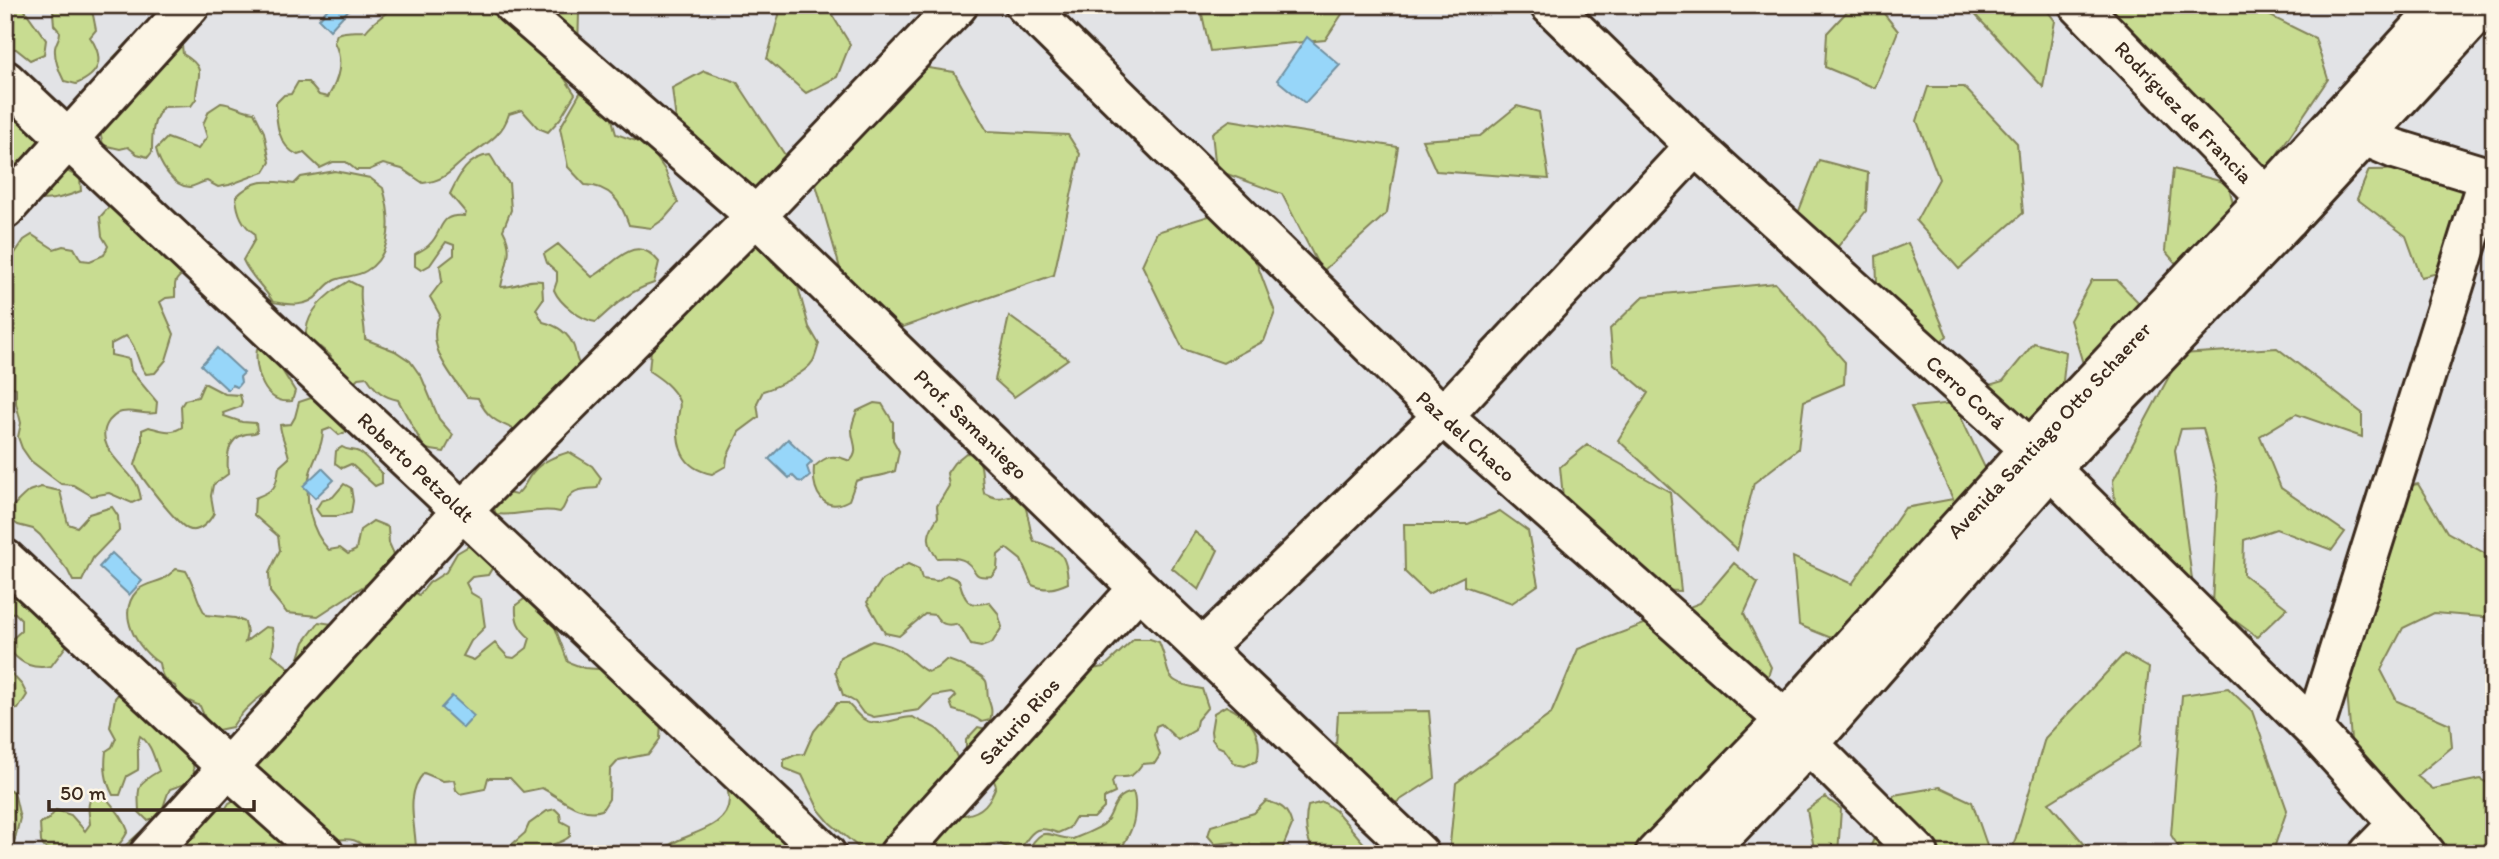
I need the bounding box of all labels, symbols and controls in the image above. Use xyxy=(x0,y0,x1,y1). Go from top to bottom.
street label: Rodríguez de Francia xyxy=(2110,36,2258,188)
street label: Avenida Santiago Otto Schaerer xyxy=(1942,316,2156,543)
street label: Cerro Corá xyxy=(1921,350,2011,434)
street label: Prof. Samaniego xyxy=(909,364,1033,484)
street label: Paz del Chaco xyxy=(1411,385,1521,487)
street label: Roberto Petzoldt xyxy=(353,407,480,527)
street label: Saturio Rios xyxy=(973,672,1065,770)
scale bar xyxy=(49,768,254,812)
text: 50 m xyxy=(60,780,107,805)

